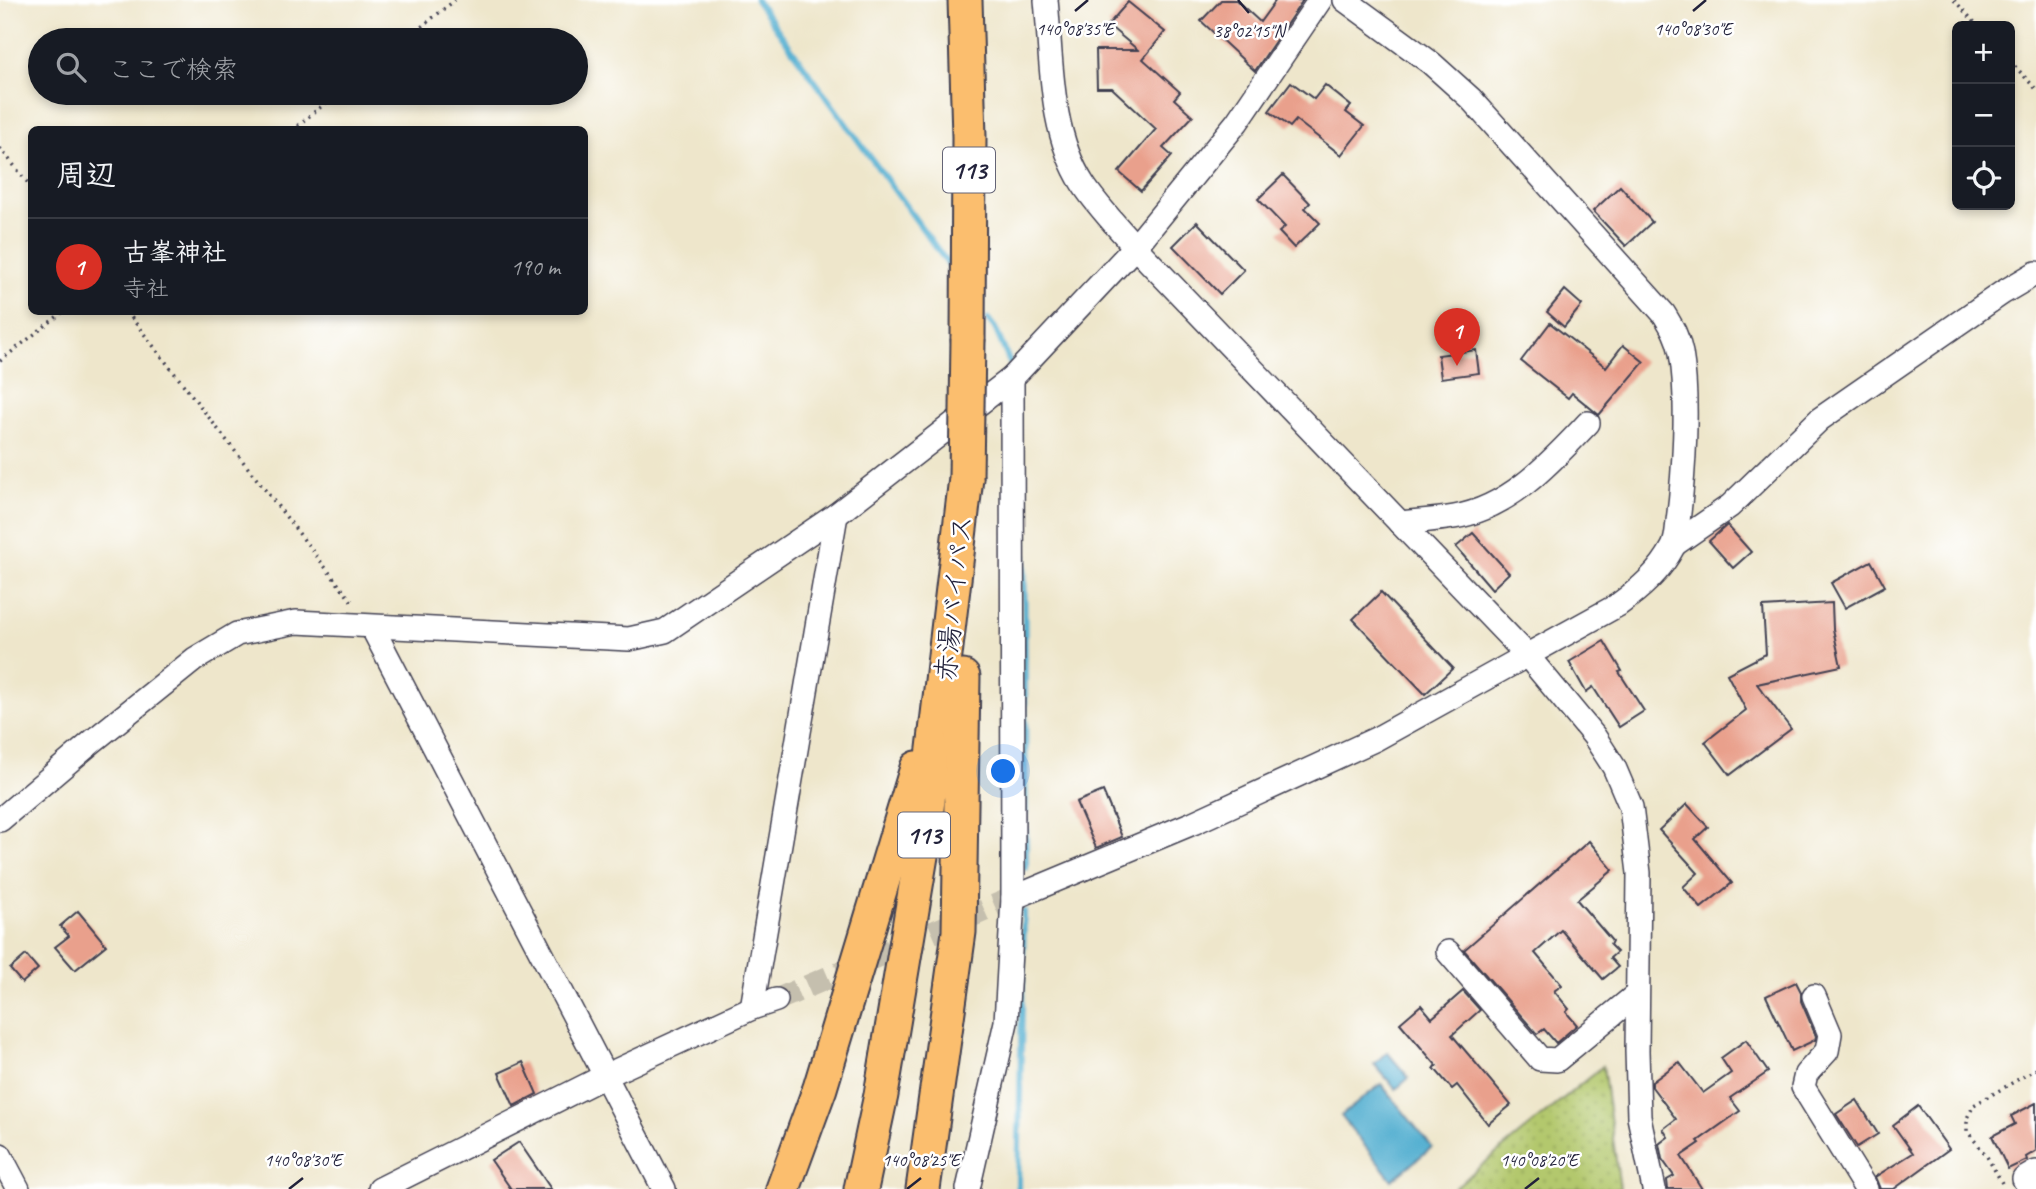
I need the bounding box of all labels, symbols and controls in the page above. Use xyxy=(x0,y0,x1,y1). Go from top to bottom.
text: 140°08'35"E xyxy=(1036,18,1116,40)
text: 140°08'30"E xyxy=(1654,18,1734,40)
text: 38°02'15"N xyxy=(1214,20,1288,42)
map controls xyxy=(1952,21,2015,210)
button: + xyxy=(1952,21,2015,84)
search box xyxy=(28,28,588,105)
icon: search xyxy=(52,48,90,86)
text: ここで検索 xyxy=(108,53,238,86)
button: − xyxy=(1952,84,2015,147)
button: locate xyxy=(1952,147,2015,210)
road number: 113 xyxy=(943,148,995,192)
text: 周辺 xyxy=(56,156,116,194)
text: 古峯神社 xyxy=(123,236,227,269)
text: 1 xyxy=(74,253,84,282)
text: 190 m xyxy=(511,253,560,282)
text: 寺社 xyxy=(123,274,169,303)
pin: 1 xyxy=(1434,308,1480,366)
street label: 赤湯バイパス xyxy=(927,513,980,683)
your location xyxy=(986,754,1020,788)
road number: 113 xyxy=(898,813,950,858)
text: 140°08'30"E xyxy=(264,1149,344,1171)
text: 140°08'25"E xyxy=(882,1149,962,1171)
text: 140°08'20"E xyxy=(1500,1149,1580,1171)

